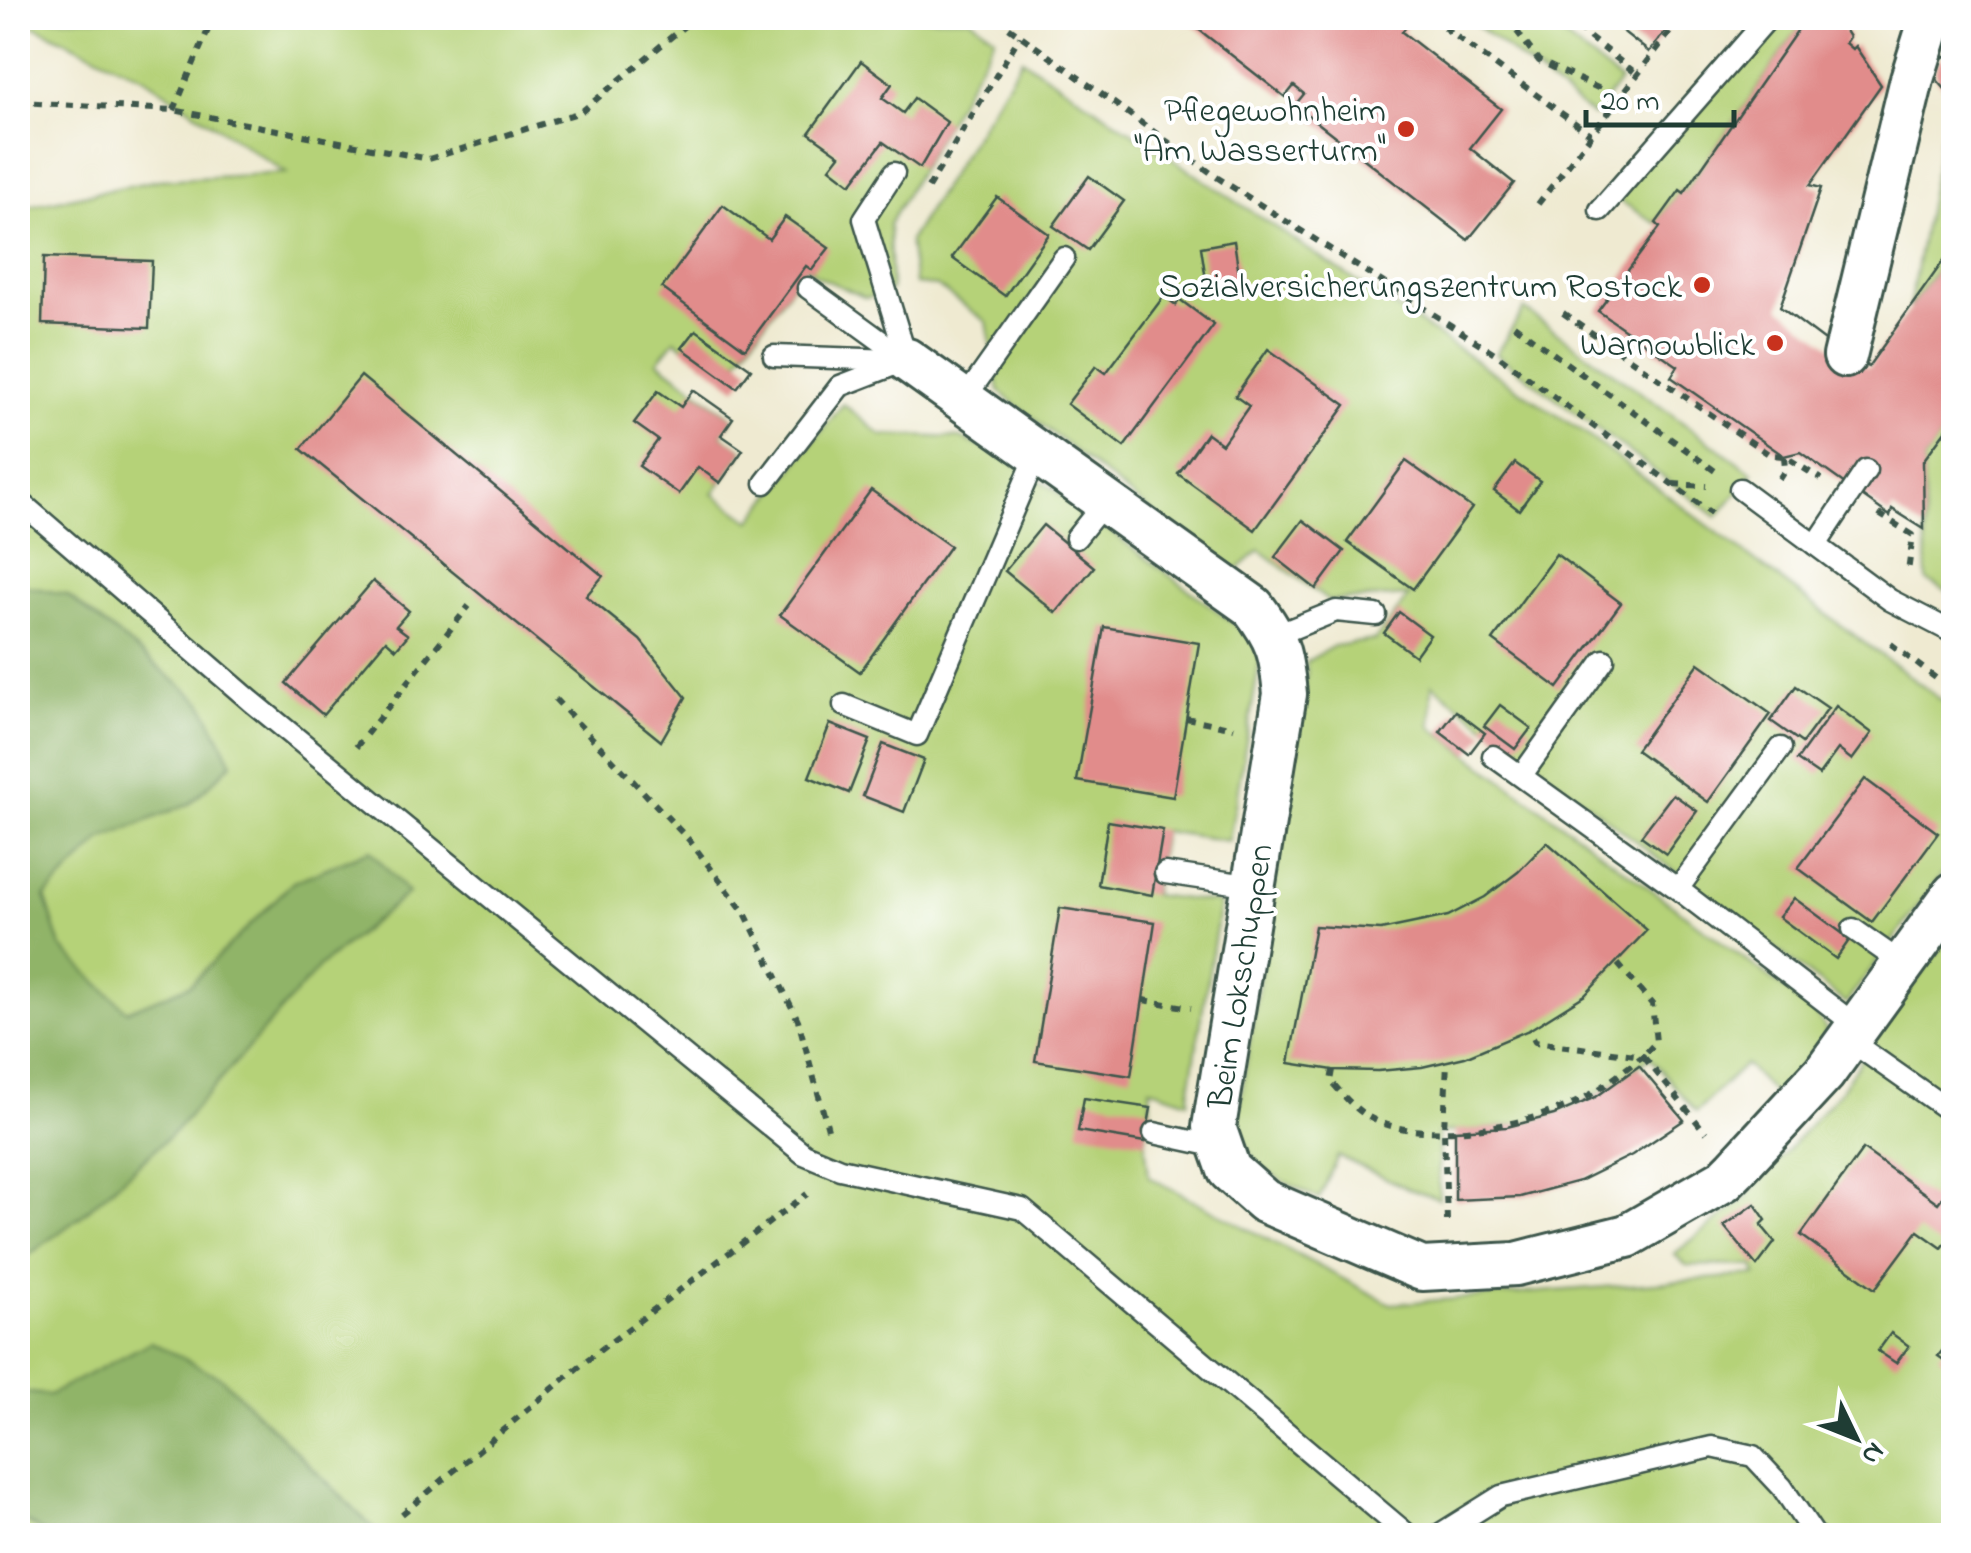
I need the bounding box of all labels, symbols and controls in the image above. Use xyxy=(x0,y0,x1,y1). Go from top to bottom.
scale bar xyxy=(1586,65,1734,127)
text: 20 m xyxy=(1601,81,1660,125)
place label: Pflegewohnheim "Am Wasserturm" xyxy=(1134,87,1386,178)
marker: Pflegewohnheim "Am Wasserturm" xyxy=(1395,118,1417,140)
place label: Sozialversicherungszentrum Rostock xyxy=(1159,263,1683,314)
marker: Sozialversicherungszentrum Rostock xyxy=(1691,274,1713,296)
place label: Warnowblick xyxy=(1580,321,1756,372)
marker: Warnowblick xyxy=(1764,332,1786,354)
street label: Beim Lokschuppen xyxy=(1196,840,1289,1114)
north arrow xyxy=(1806,1388,1906,1488)
text: N xyxy=(1850,1432,1893,1474)

